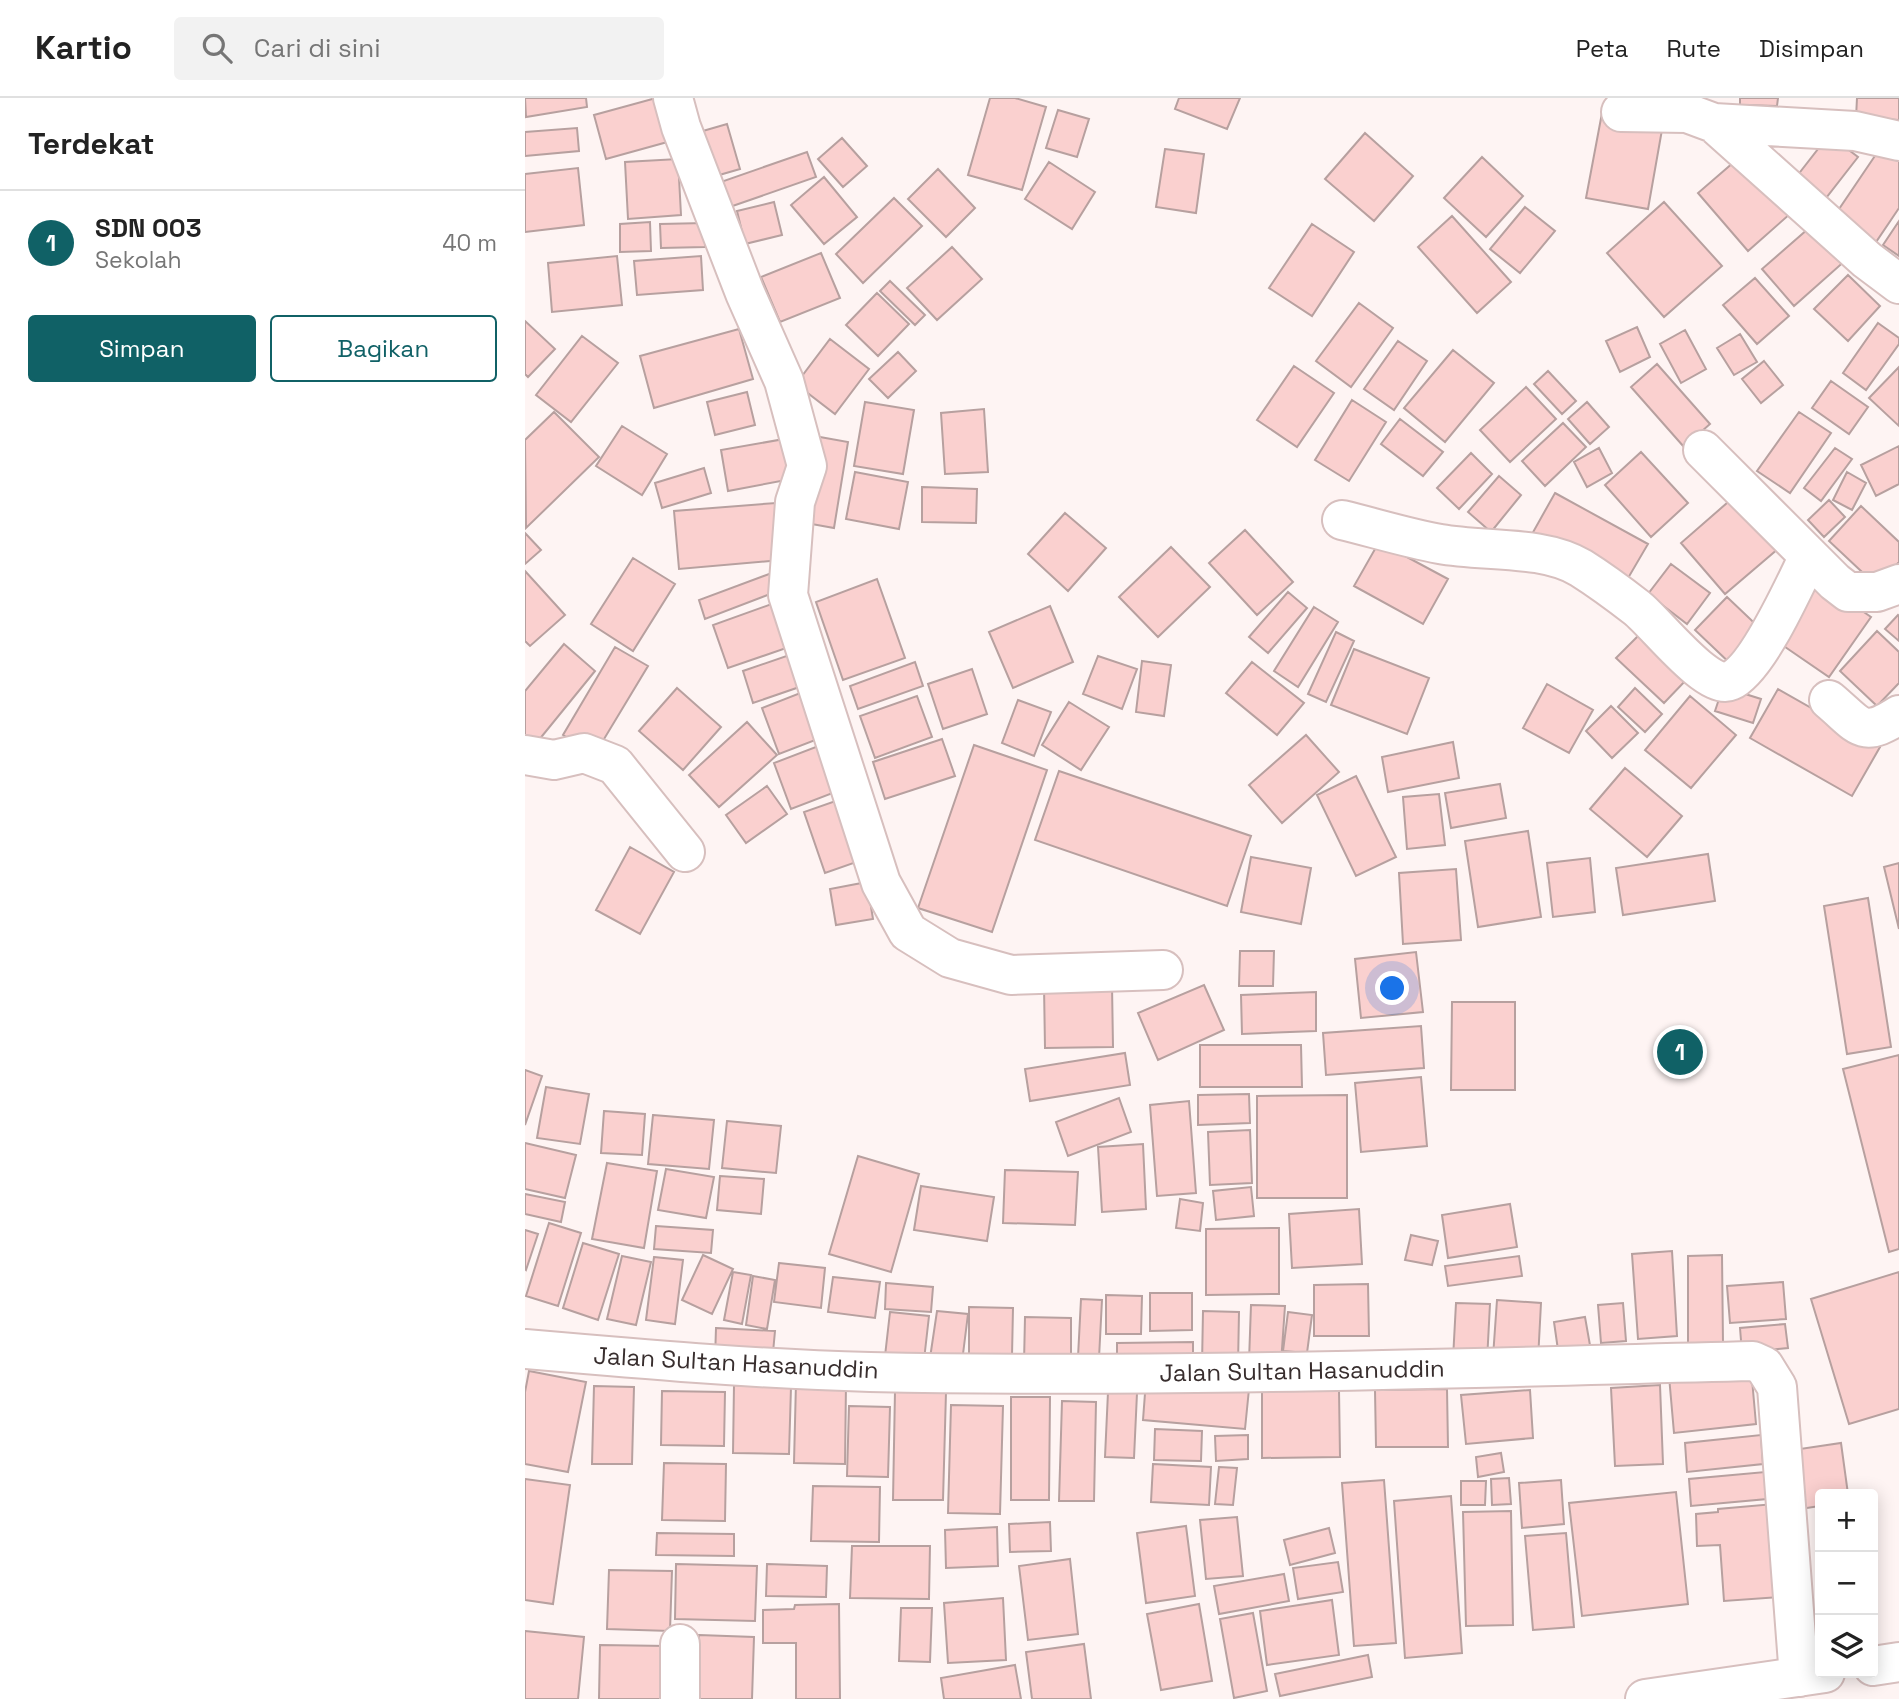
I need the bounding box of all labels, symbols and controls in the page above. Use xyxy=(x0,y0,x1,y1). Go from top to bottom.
search box xyxy=(174,17,664,80)
text: Kartio xyxy=(35,27,132,69)
icon: search xyxy=(198,29,236,67)
text: Cari di sini xyxy=(254,31,381,65)
text: Peta xyxy=(1576,33,1628,64)
text: Rute xyxy=(1666,33,1721,64)
text: Disimpan xyxy=(1759,33,1864,64)
text: Terdekat xyxy=(28,124,154,163)
text: SDN 003 xyxy=(95,211,202,245)
text: 1 xyxy=(46,228,56,258)
text: 40 m xyxy=(442,228,497,258)
text: Sekolah xyxy=(95,245,182,275)
button: Simpan xyxy=(28,315,256,382)
button: Bagikan xyxy=(270,315,497,382)
your location xyxy=(1375,971,1409,1005)
pin: 1 xyxy=(1657,1026,1703,1078)
street label: Jalan Sultan Hasanuddin xyxy=(593,1340,879,1385)
street label: Jalan Sultan Hasanuddin xyxy=(1159,1353,1445,1388)
map controls xyxy=(1815,1489,1878,1678)
button: + xyxy=(1815,1489,1878,1552)
button: − xyxy=(1815,1552,1878,1615)
button: layers xyxy=(1815,1615,1878,1678)

